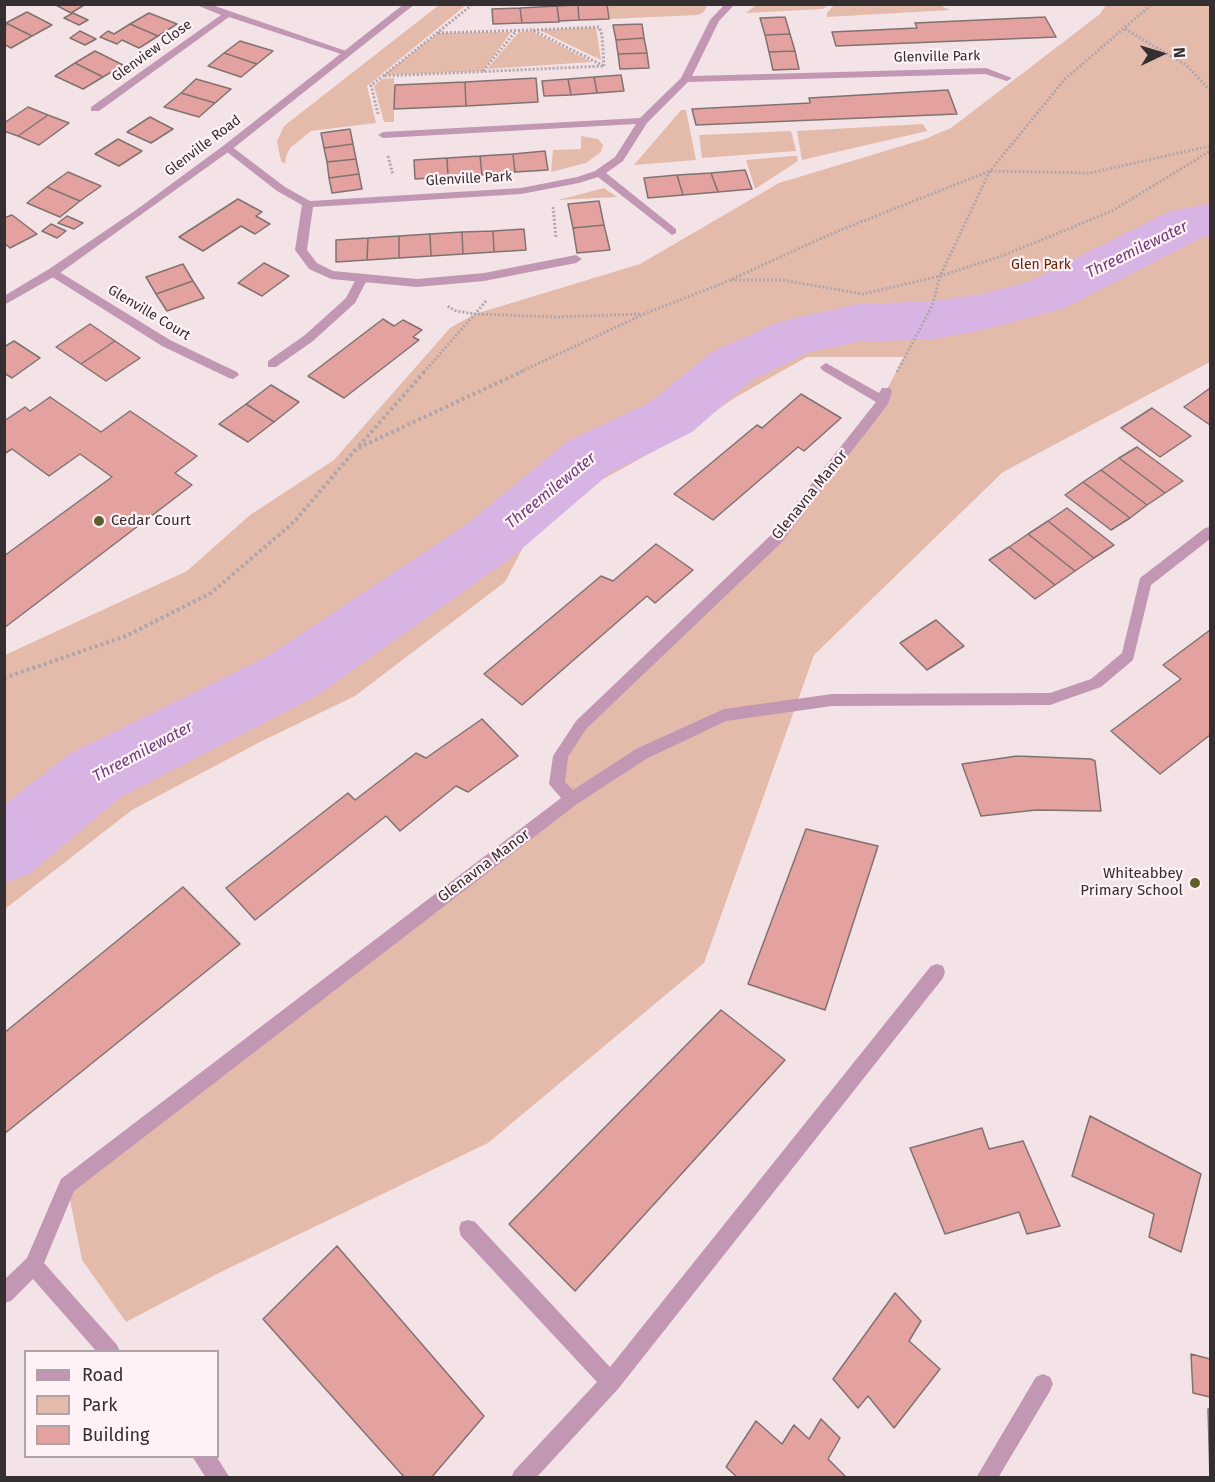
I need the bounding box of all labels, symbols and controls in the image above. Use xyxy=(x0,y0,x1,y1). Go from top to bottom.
street label: Glenview Close xyxy=(109,16,195,86)
north arrow xyxy=(1131,24,1191,84)
text: N xyxy=(1170,47,1189,59)
street label: Glenville Park xyxy=(894,48,980,66)
street label: Glenville Road xyxy=(162,112,244,180)
street label: Glenville Park xyxy=(425,168,513,190)
water label: Threemilewater xyxy=(1083,217,1191,283)
park label: Glen Park xyxy=(1011,257,1071,273)
street label: Glenville Court xyxy=(105,282,193,344)
street label: Glenavna Manor xyxy=(768,447,852,543)
water label: Threemilewater xyxy=(502,449,600,533)
place label: Cedar Court xyxy=(111,512,191,530)
marker: Cedar Court xyxy=(92,514,106,528)
water label: Threemilewater xyxy=(90,718,196,786)
street label: Glenavna Manor xyxy=(435,826,533,906)
place label: Whiteabbey Primary School xyxy=(1080,865,1183,900)
marker: Whiteabbey Primary School xyxy=(1188,876,1202,890)
legend xyxy=(24,1350,219,1458)
text: Road xyxy=(82,1364,124,1386)
text: Park xyxy=(82,1394,117,1416)
text: Building xyxy=(82,1424,149,1446)

